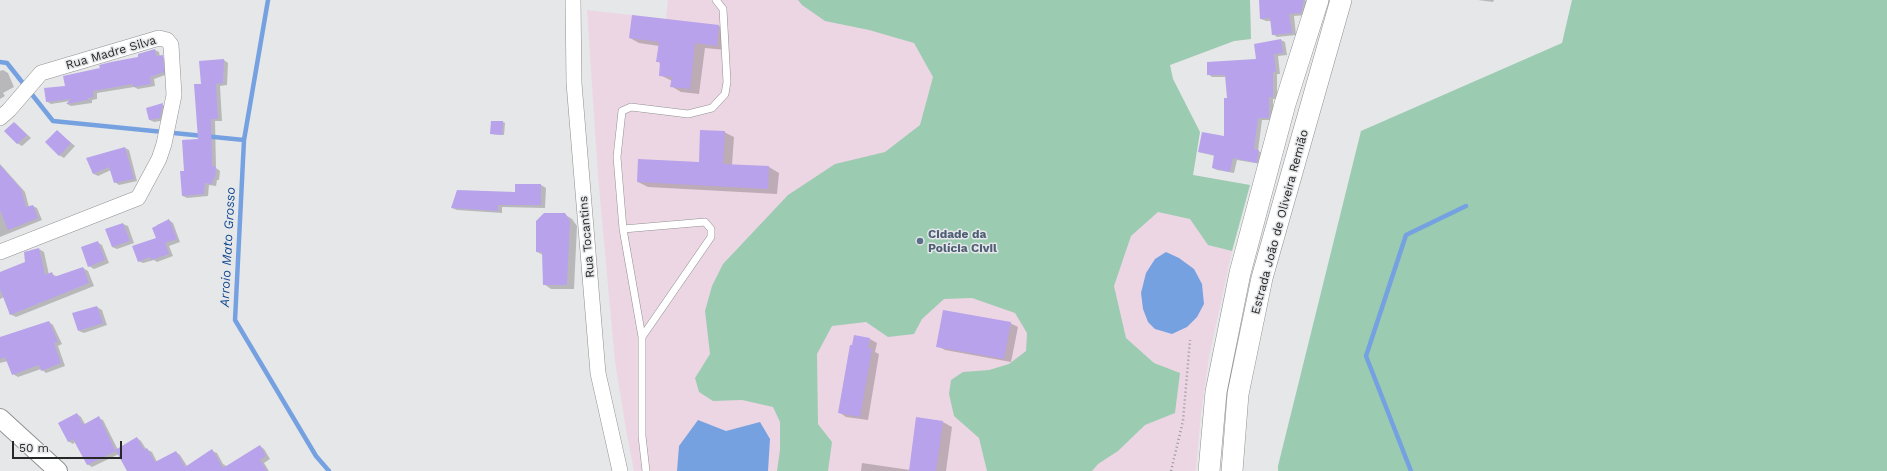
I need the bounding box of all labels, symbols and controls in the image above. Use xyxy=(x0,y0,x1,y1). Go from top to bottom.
street label: Rua Madre Silva xyxy=(64,33,158,73)
street label: Estrada João de Oliveira Remião xyxy=(1248,128,1312,316)
water label: Arroio Mato Grosso xyxy=(217,187,239,307)
street label: Rua Tocantins xyxy=(576,195,598,279)
place label: Cidade da Polícia Civil xyxy=(928,227,997,255)
marker: Cidade da Polícia Civil xyxy=(915,236,925,246)
scale bar xyxy=(14,433,124,459)
text: 50 m xyxy=(19,441,49,455)

